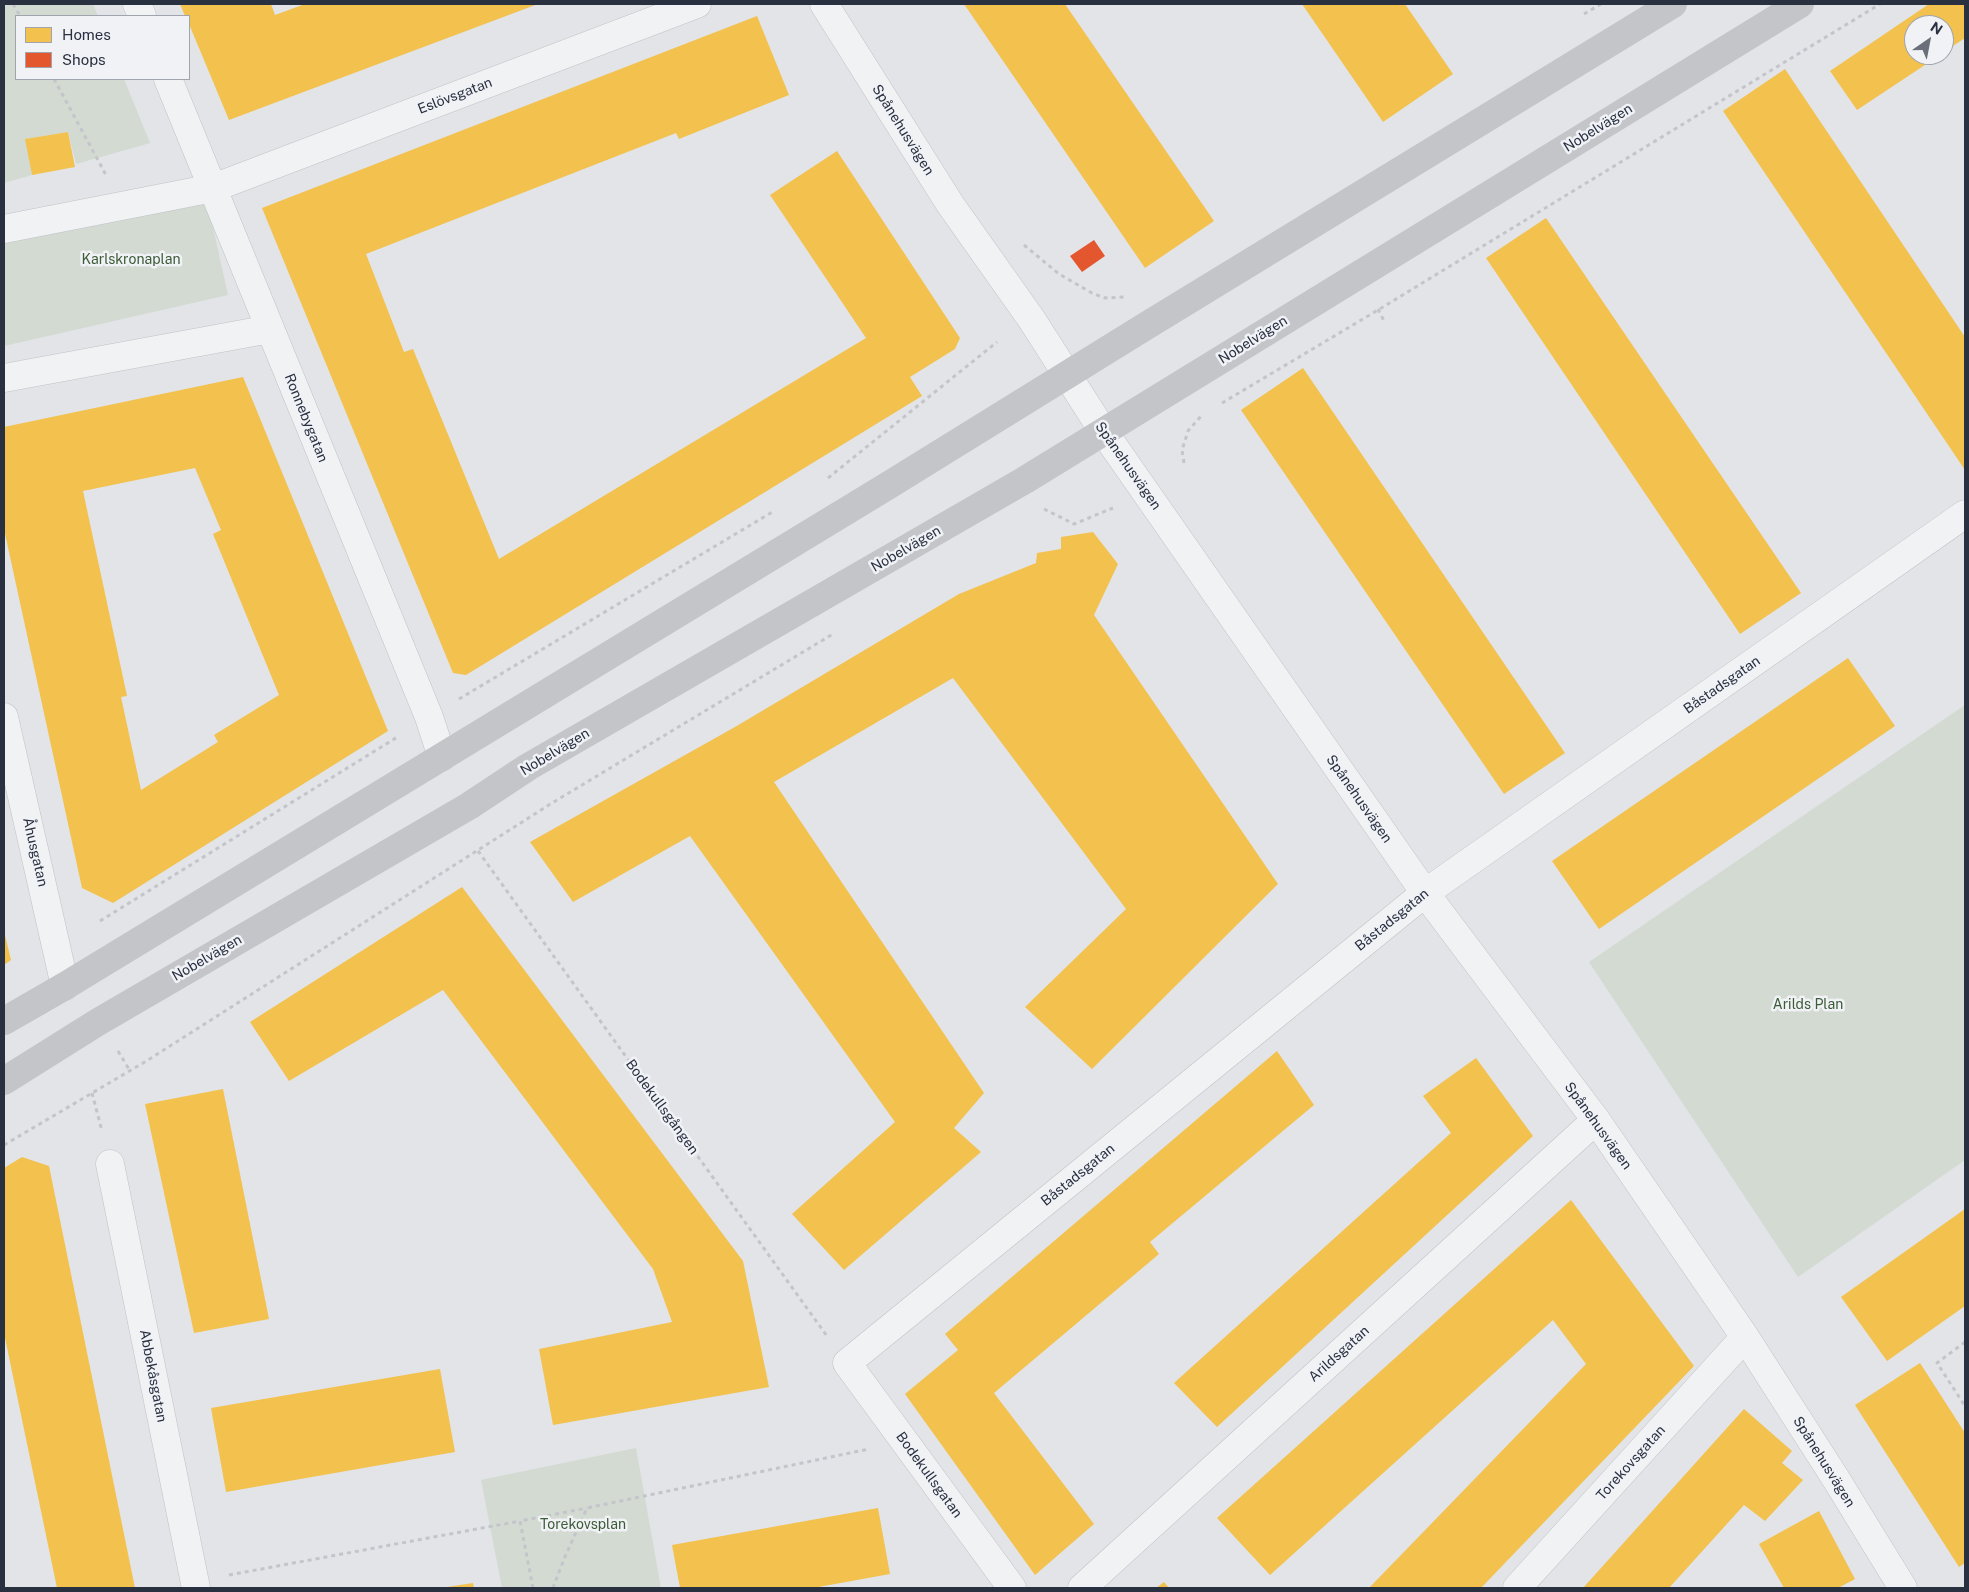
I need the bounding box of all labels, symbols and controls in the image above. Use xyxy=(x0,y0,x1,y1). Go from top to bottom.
legend xyxy=(15,15,190,80)
north arrow xyxy=(1904,15,1954,65)
text: N xyxy=(1928,19,1946,38)
text: Homes xyxy=(62,26,111,43)
text: Shops xyxy=(62,51,106,68)
street label: Eslövsgatan xyxy=(415,74,495,118)
street label: Spånehusvägen xyxy=(868,82,938,178)
street label: Nobelvägen xyxy=(1561,100,1635,156)
park label: Karlskronaplan xyxy=(81,252,181,268)
street label: Nobelvägen xyxy=(1216,312,1290,368)
street label: Ronnebygatan xyxy=(281,371,331,465)
street label: Spånehusvägen xyxy=(1091,419,1165,513)
street label: Nobelvägen xyxy=(868,522,944,576)
street label: Båstadsgatan xyxy=(1680,652,1764,718)
street label: Nobelvägen xyxy=(517,725,593,779)
street label: Spånehusvägen xyxy=(1322,752,1396,846)
street label: Åhusgatan xyxy=(19,816,51,888)
street label: Båstadsgatan xyxy=(1352,885,1432,955)
street label: Nobelvägen xyxy=(169,931,245,985)
park label: Arilds Plan xyxy=(1773,997,1843,1013)
street label: Bodekullsgången xyxy=(622,1056,702,1158)
street label: Spånehusvägen xyxy=(1561,1079,1635,1173)
street label: Båstadsgatan xyxy=(1038,1140,1118,1210)
street label: Arildsgatan xyxy=(1305,1323,1373,1385)
street label: Abbekåsgatan xyxy=(136,1328,170,1424)
street label: Spånehusvägen xyxy=(1789,1414,1859,1510)
street label: Torekovsgatan xyxy=(1593,1422,1669,1504)
street label: Bodekullsgatan xyxy=(892,1429,966,1521)
park label: Torekovsplan xyxy=(540,1517,626,1533)

